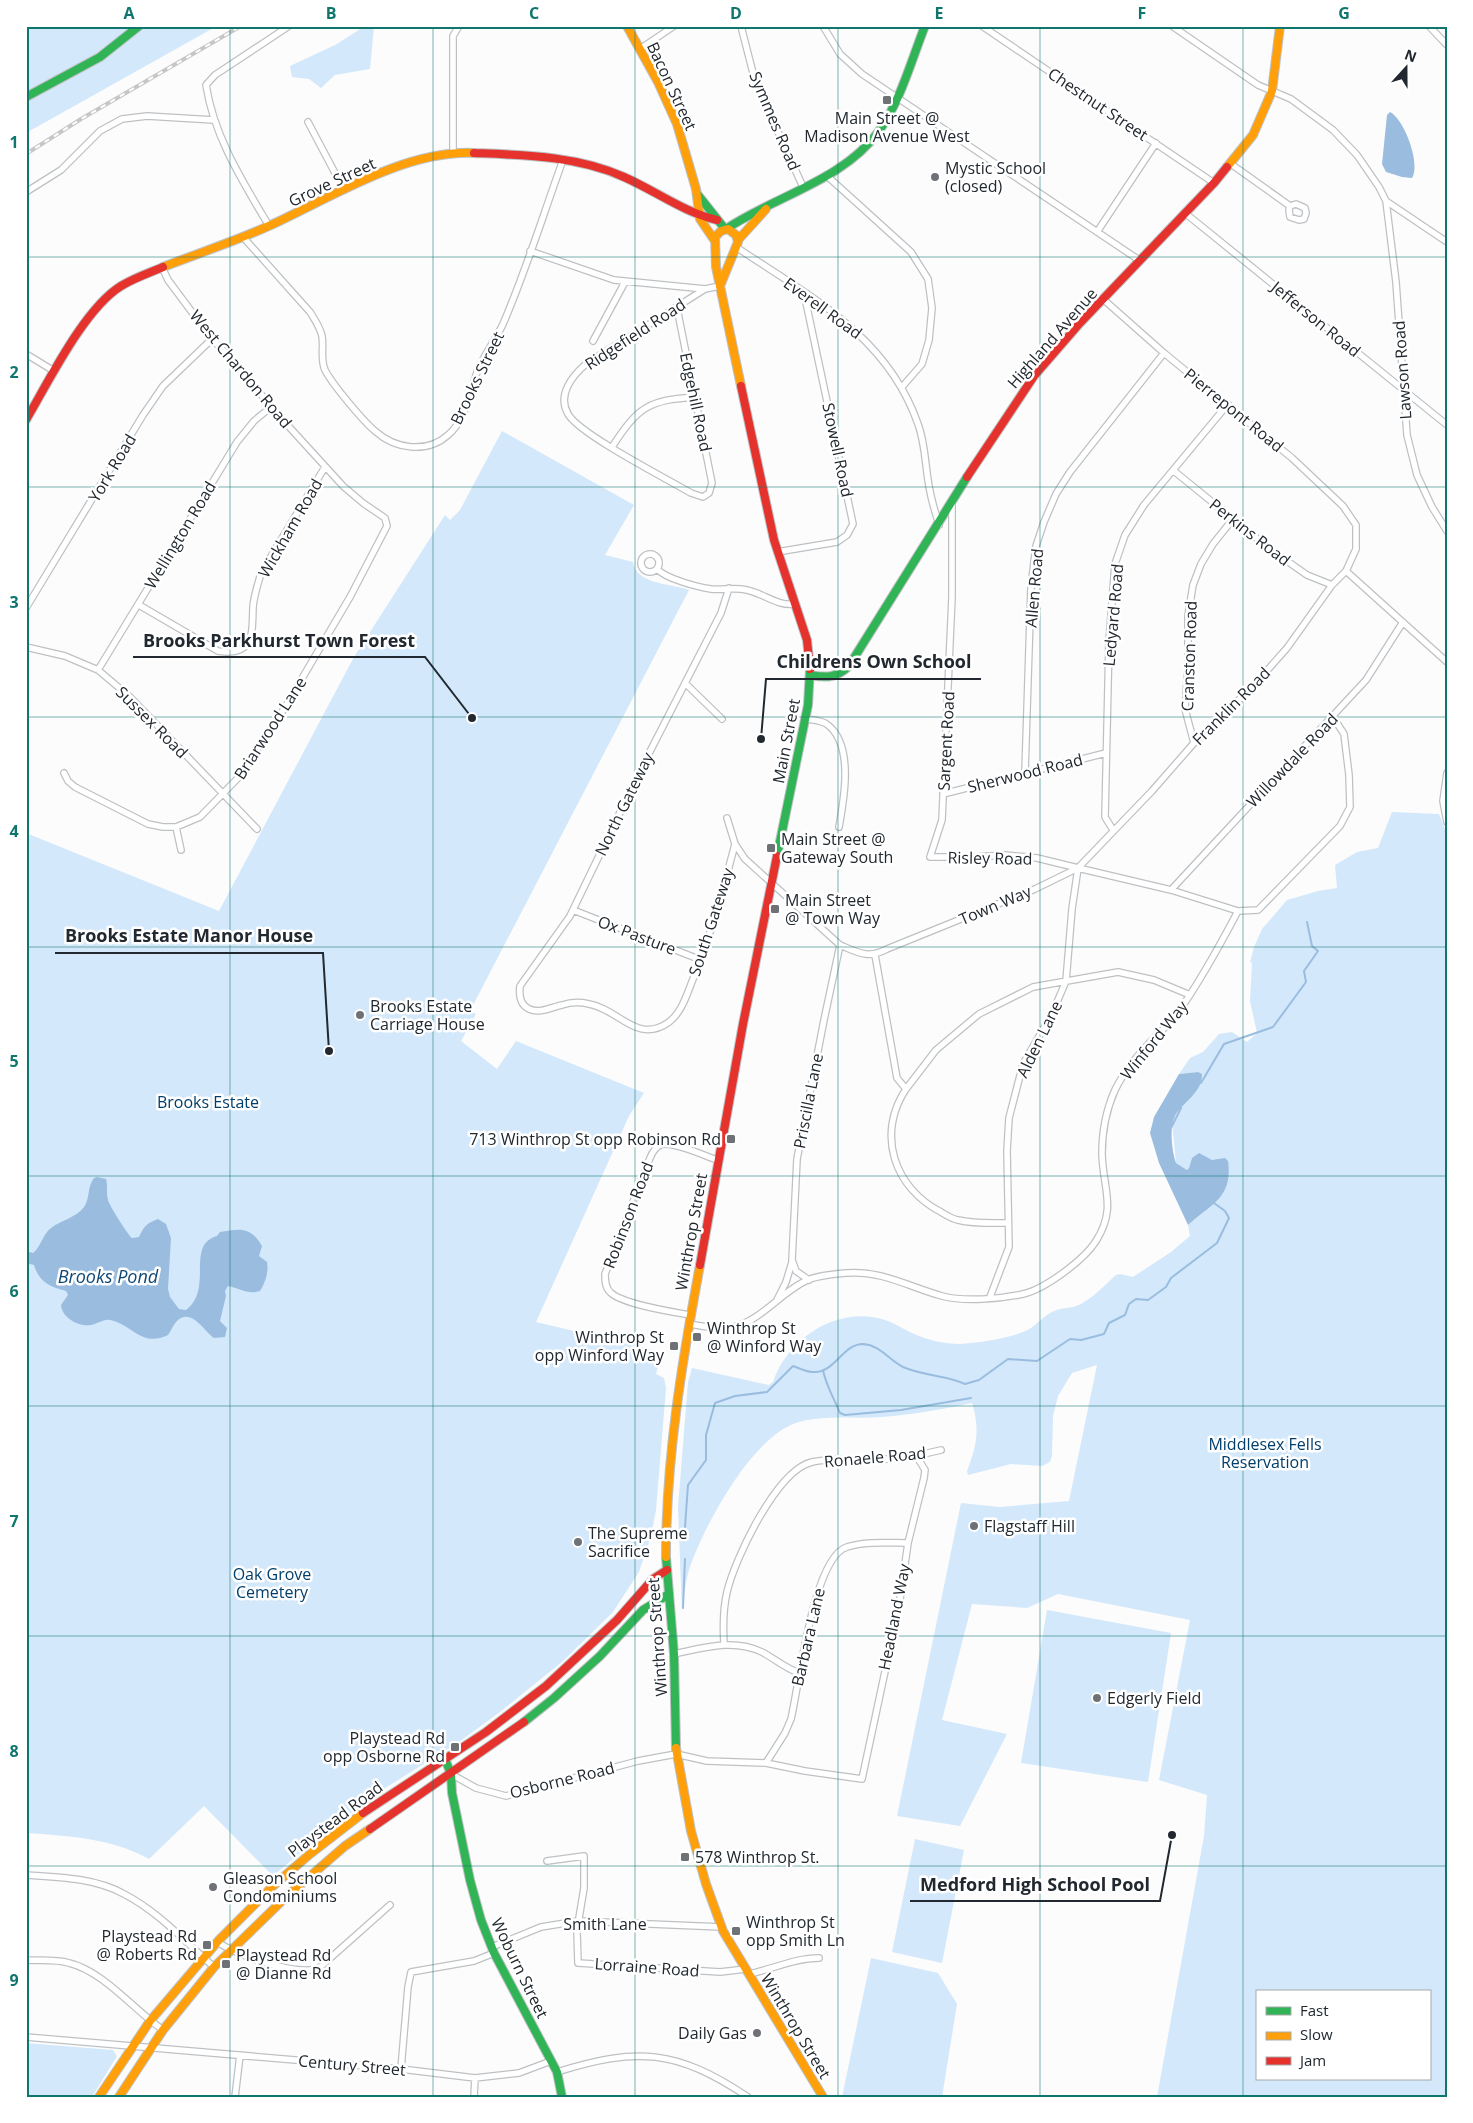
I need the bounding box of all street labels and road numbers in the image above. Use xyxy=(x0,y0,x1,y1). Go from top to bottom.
street label: Bacon Street xyxy=(642,38,702,134)
street label: Chestnut Street xyxy=(1044,62,1153,146)
street label: Symmes Road xyxy=(744,68,806,174)
street label: Grove Street xyxy=(285,152,379,212)
street label: Everell Road xyxy=(779,272,867,344)
street label: Jefferson Road xyxy=(1265,275,1365,362)
street label: Highland Avenue xyxy=(1002,283,1102,393)
street label: Ridgefield Road xyxy=(580,293,690,375)
street label: West Chardon Road xyxy=(185,305,297,433)
street label: Lawson Road xyxy=(1388,320,1416,420)
street label: Brooks Street xyxy=(445,328,509,428)
street label: Edgehill Road xyxy=(675,350,717,454)
street label: Pierrepont Road xyxy=(1180,363,1288,457)
street label: Stowell Road xyxy=(817,401,859,499)
street label: York Road xyxy=(83,430,141,506)
street label: Wickham Road xyxy=(253,475,327,581)
street label: Wellington Road xyxy=(139,477,221,593)
street label: Perkins Road xyxy=(1205,493,1295,571)
street label: Allen Road xyxy=(1020,548,1048,628)
street label: Ledyard Road xyxy=(1098,563,1128,667)
street label: Cranston Road xyxy=(1176,600,1202,712)
street label: Franklin Road xyxy=(1187,662,1275,750)
street label: Briarwood Lane xyxy=(229,673,311,783)
street label: Sussex Road xyxy=(111,681,193,763)
street label: Sargent Road xyxy=(932,691,960,791)
street label: Main Street xyxy=(767,696,805,785)
street label: Willowdale Road xyxy=(1241,708,1343,812)
street label: North Gateway xyxy=(589,748,659,859)
street label: Sherwood Road xyxy=(965,748,1085,798)
street label: Risley Road xyxy=(947,846,1033,870)
street label: South Gateway xyxy=(683,864,739,979)
street label: Town Way xyxy=(955,880,1035,930)
street label: Ox Pasture xyxy=(595,910,679,960)
street label: Winford Way xyxy=(1115,995,1193,1084)
street label: Alden Lane xyxy=(1011,997,1067,1081)
street label: Priscilla Lane xyxy=(788,1051,828,1151)
street label: Robinson Road xyxy=(598,1159,658,1271)
street label: Winthrop Street xyxy=(670,1171,712,1292)
street label: Ronaele Road xyxy=(823,1442,927,1472)
street label: Headland Way xyxy=(873,1561,915,1672)
street label: Winthrop Street xyxy=(642,1577,672,1697)
street label: Barbara Lane xyxy=(786,1586,830,1688)
street label: Osborne Road xyxy=(507,1756,617,1804)
street label: Playstead Road xyxy=(283,1776,387,1862)
street label: Smith Lane xyxy=(563,1913,647,1935)
street label: Woburn Street xyxy=(486,1914,554,2022)
street label: Lorraine Road xyxy=(594,1952,700,1982)
street label: Winthrop Street xyxy=(756,1969,836,2083)
street label: Century Street xyxy=(297,2049,407,2081)

